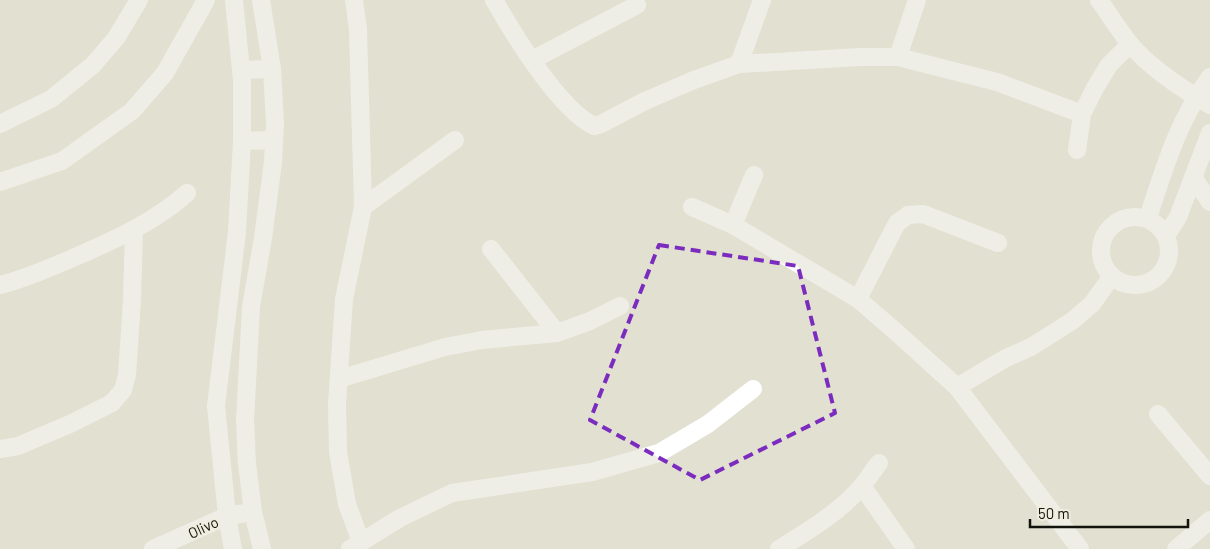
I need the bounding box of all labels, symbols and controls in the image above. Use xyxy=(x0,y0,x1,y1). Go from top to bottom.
scale bar xyxy=(1030,496,1188,528)
text: 50 m xyxy=(1038,504,1070,522)
street label: Olivo xyxy=(185,512,221,542)

